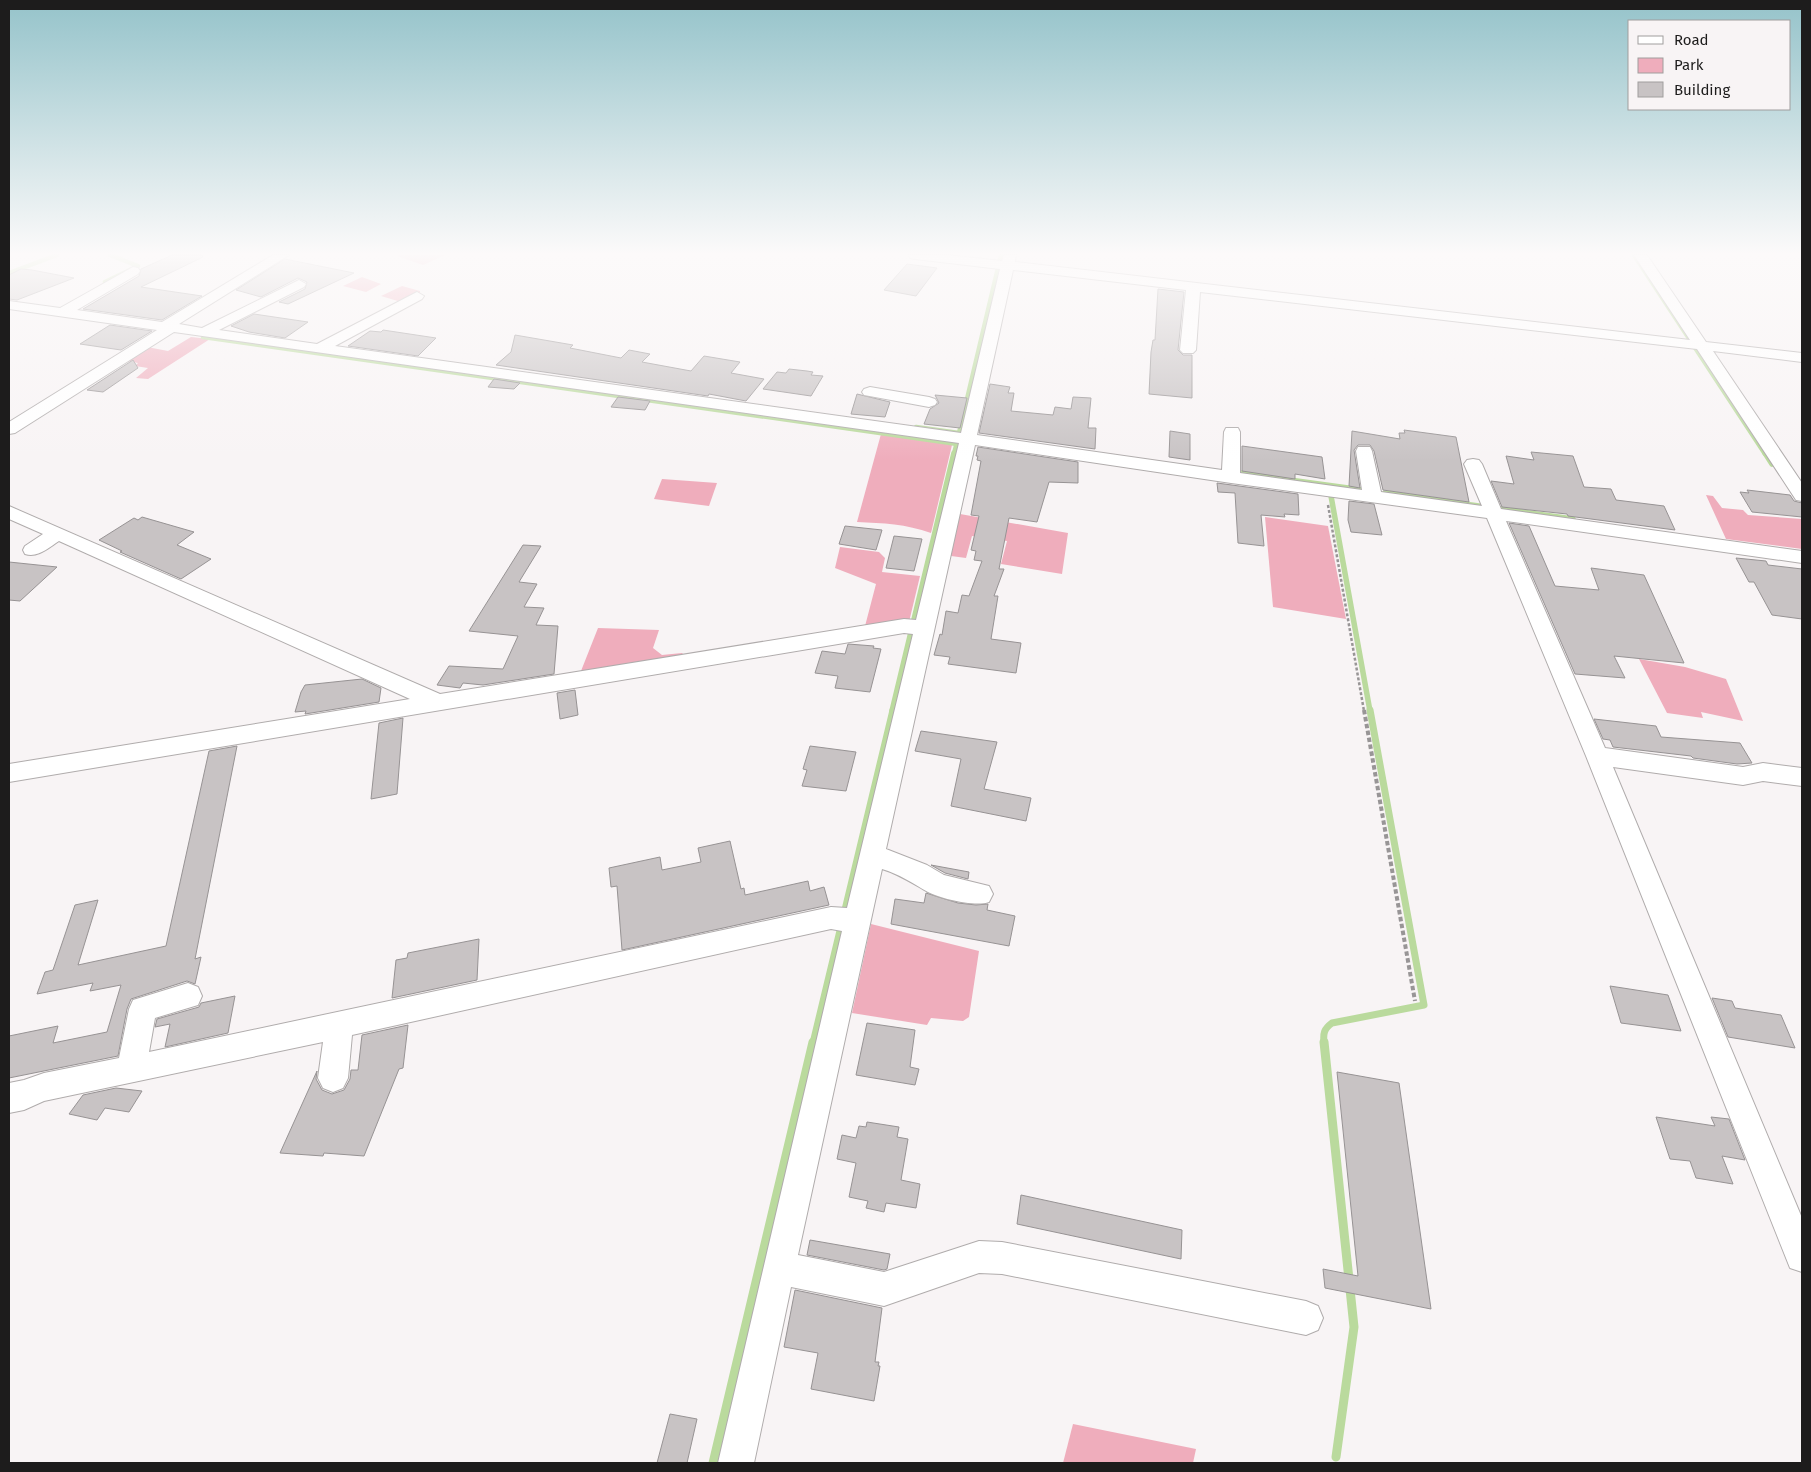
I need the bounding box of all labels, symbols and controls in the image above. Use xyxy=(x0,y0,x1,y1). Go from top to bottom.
legend xyxy=(1628,20,1791,110)
text: Road xyxy=(1674,31,1709,49)
text: Park xyxy=(1674,56,1704,74)
text: Building xyxy=(1674,81,1730,99)

